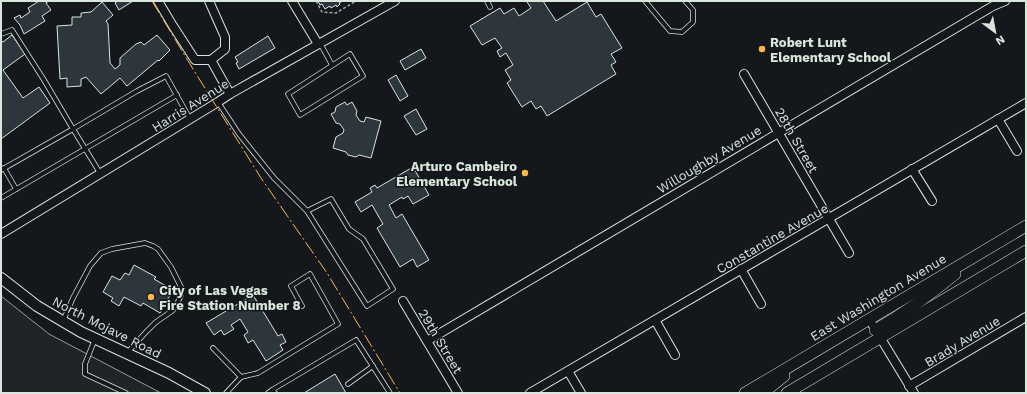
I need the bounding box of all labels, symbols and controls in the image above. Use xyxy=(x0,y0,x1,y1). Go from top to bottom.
north arrow xyxy=(975,12,1015,52)
text: N xyxy=(993,32,1007,48)
place label: Robert Lunt Elementary School xyxy=(770,35,892,65)
marker: Robert Lunt Elementary School xyxy=(757,44,767,54)
street label: Harris Avenue xyxy=(149,76,231,135)
street label: 28th Street xyxy=(772,105,821,176)
street label: Willoughby Avenue xyxy=(654,122,764,196)
place label: Arturo Cambeiro Elementary School xyxy=(396,159,518,189)
marker: Arturo Cambeiro Elementary School xyxy=(520,168,530,178)
street label: Constantine Avenue xyxy=(714,200,831,277)
street label: East Washington Avenue xyxy=(808,251,949,344)
place label: City of Las Vegas Fire Station Number 8 xyxy=(159,283,301,313)
marker: City of Las Vegas Fire Station Number 8 xyxy=(146,292,156,302)
street label: North Mojave Road xyxy=(50,294,164,361)
street label: 29th Street xyxy=(415,306,466,377)
street label: Brady Avenue xyxy=(922,313,1003,370)

